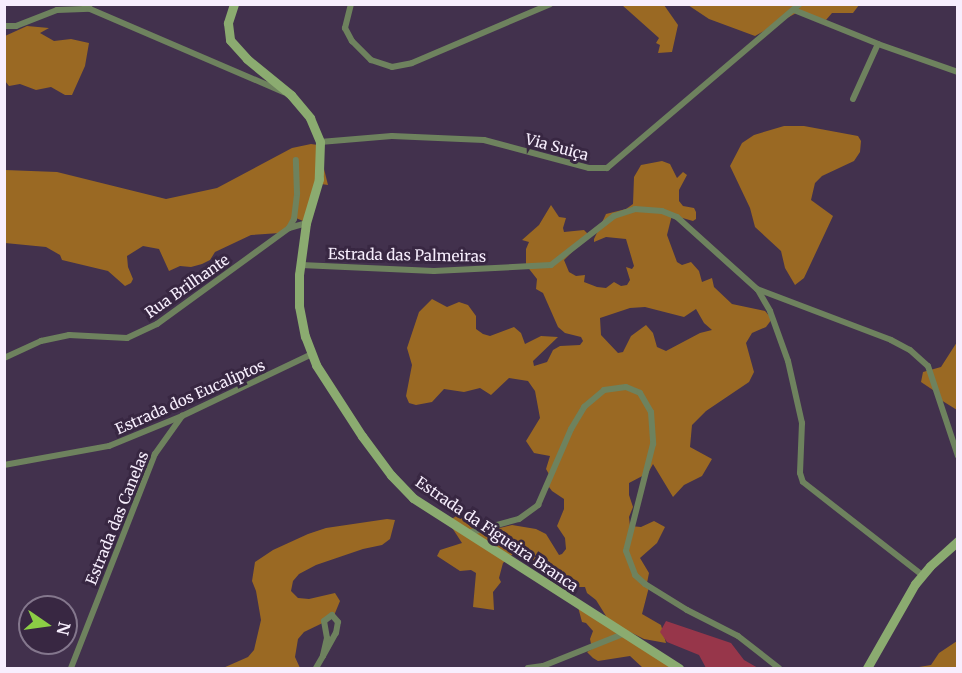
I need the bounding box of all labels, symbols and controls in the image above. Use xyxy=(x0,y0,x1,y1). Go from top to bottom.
street label: Via Suiça xyxy=(523,130,591,164)
street label: Estrada das Palmeiras xyxy=(328,245,486,265)
street label: Rua Brilhante xyxy=(141,250,233,322)
street label: Estrada dos Eucaliptos xyxy=(112,356,268,438)
street label: Estrada das Canelas xyxy=(82,449,152,587)
street label: Estrada da Figueira Branca xyxy=(412,473,582,595)
north arrow xyxy=(18,595,78,655)
text: N xyxy=(52,620,75,637)

